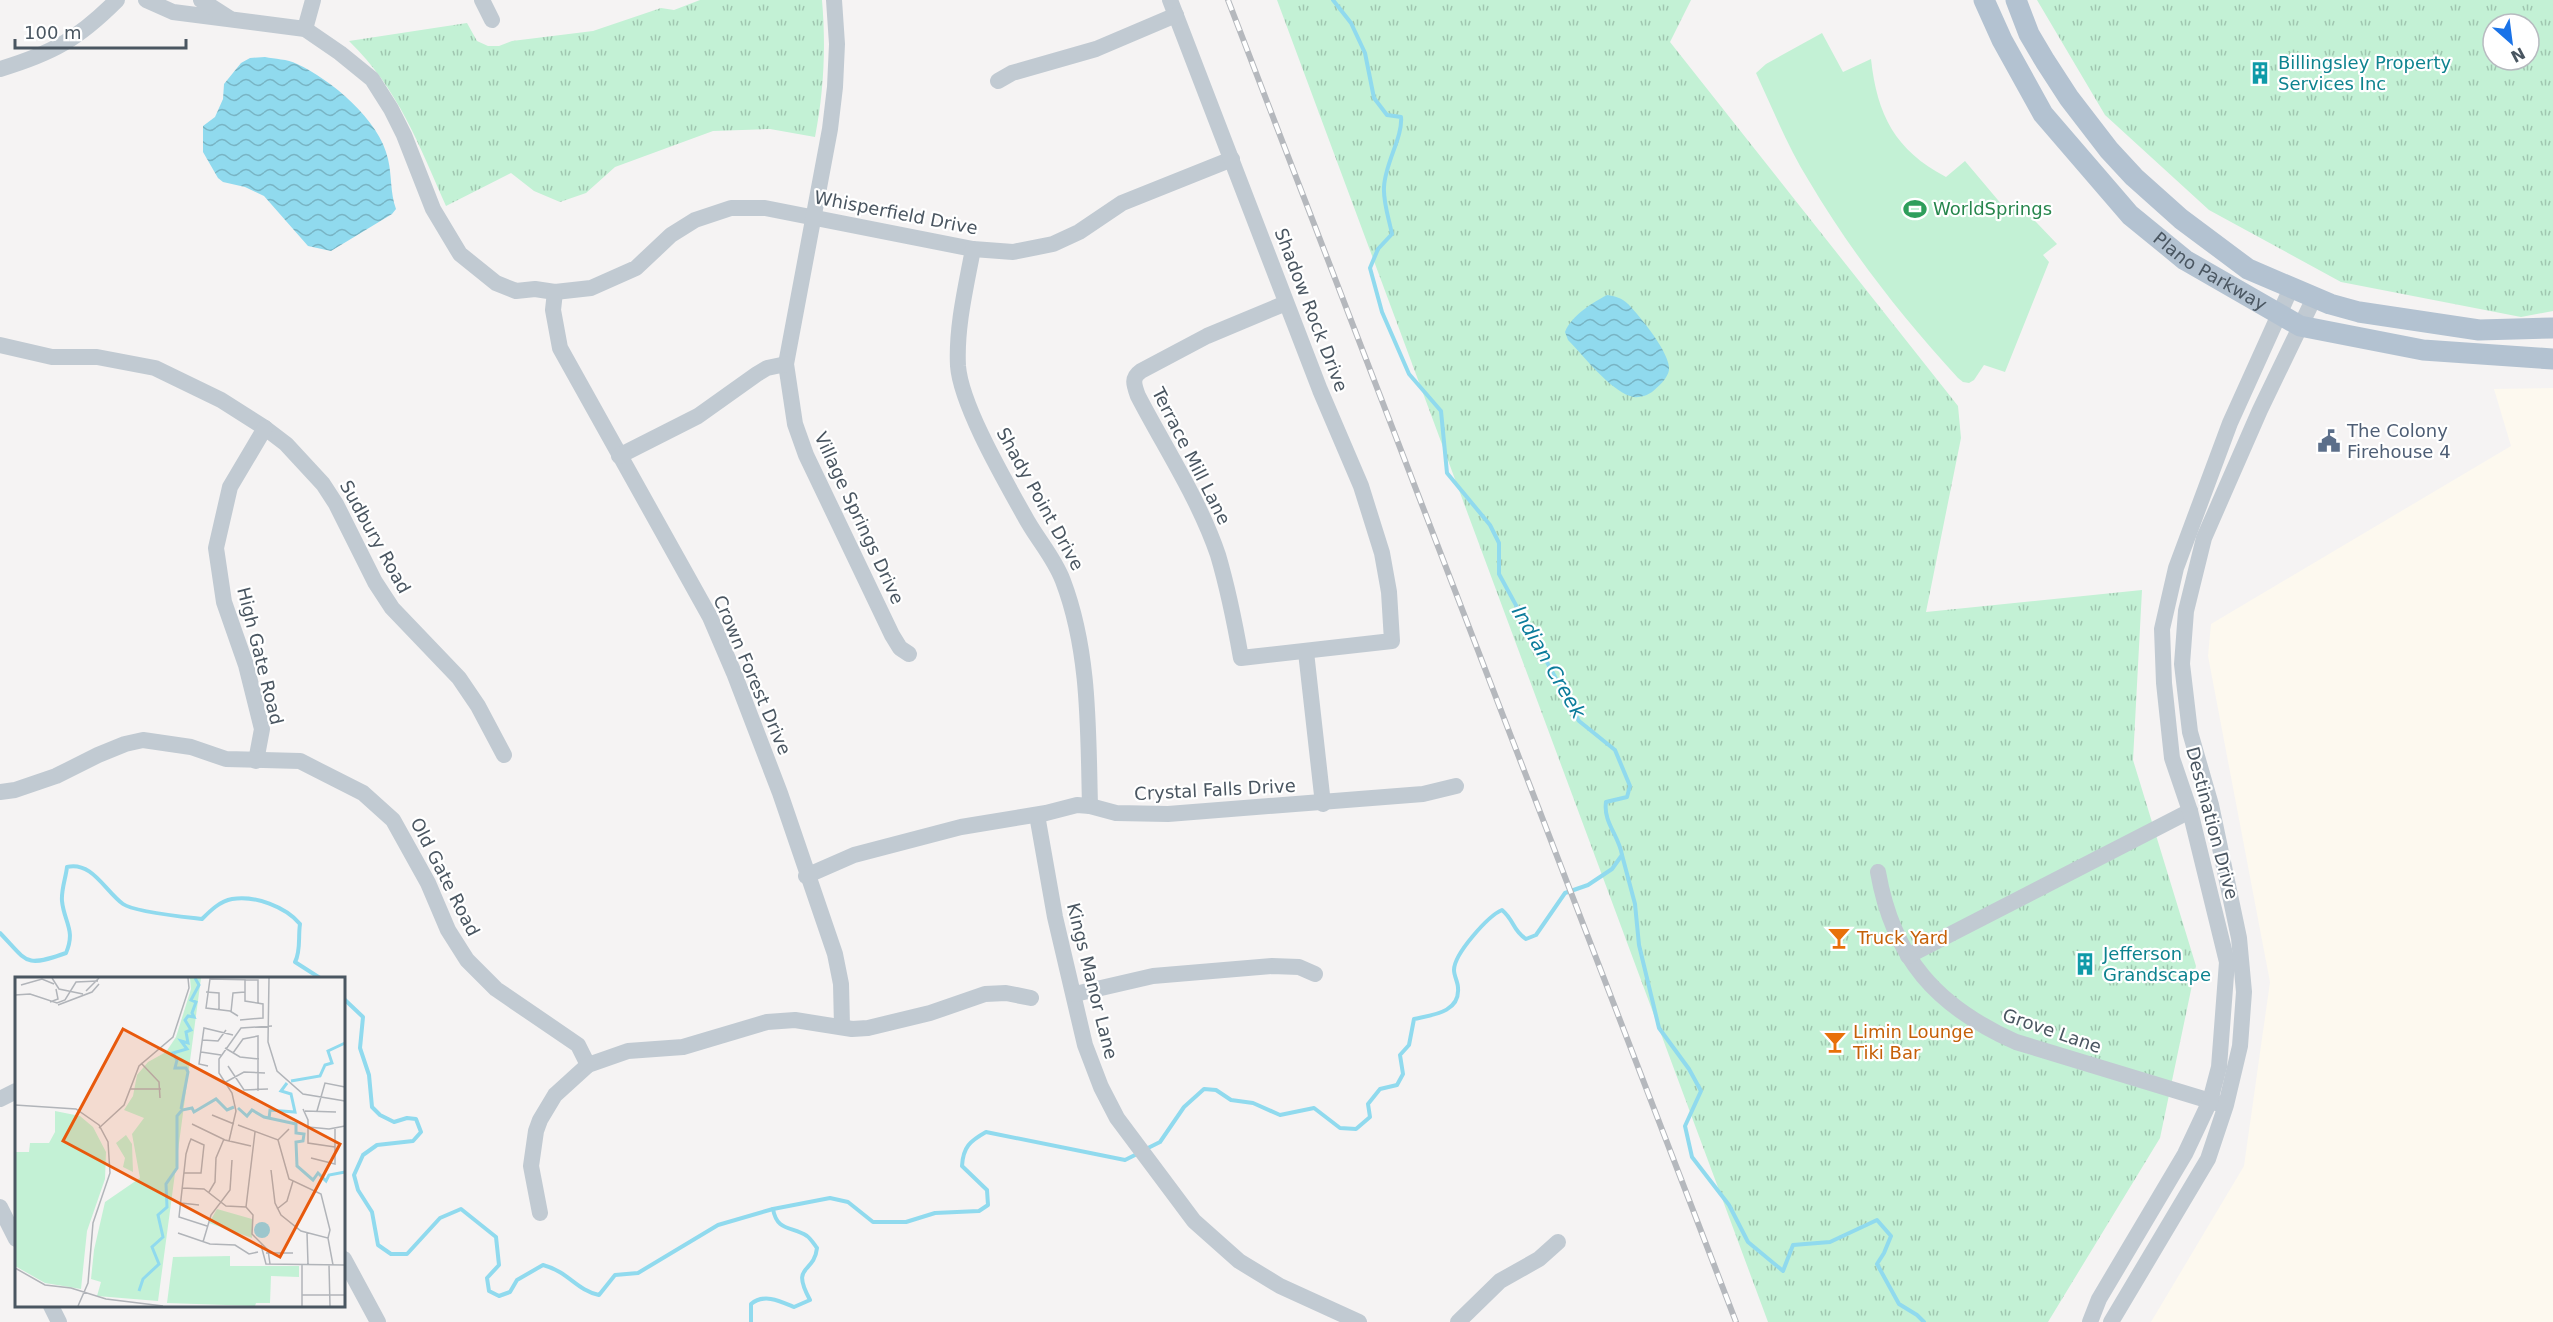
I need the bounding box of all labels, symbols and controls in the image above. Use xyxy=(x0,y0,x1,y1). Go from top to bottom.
scale bar xyxy=(15,12,186,50)
north arrow xyxy=(2481,12,2541,72)
text: 100 m xyxy=(24,22,82,43)
text: N xyxy=(2507,43,2528,66)
place label: Billingsley Property Services Inc xyxy=(2278,52,2452,94)
building icon: Billingsley Property Services Inc xyxy=(2247,60,2273,86)
street label: Whisperfield Drive xyxy=(813,186,980,239)
sports icon: WorldSprings xyxy=(1902,196,1928,222)
place label: WorldSprings xyxy=(1933,198,2052,219)
street label: Shadow Rock Drive xyxy=(1271,225,1352,395)
street label: Plano Parkway xyxy=(2149,227,2271,315)
street label: Terrace Mill Lane xyxy=(1147,383,1235,528)
place label: The Colony Firehouse 4 xyxy=(2346,420,2451,462)
street label: Shady Point Drive xyxy=(992,424,1088,574)
street label: Village Springs Drive xyxy=(810,428,909,607)
public building icon: The Colony Firehouse 4 xyxy=(2316,428,2342,454)
street label: Sudbury Road xyxy=(336,477,415,597)
street label: High Gate Road xyxy=(233,585,288,727)
street label: Crown Forest Drive xyxy=(709,592,796,758)
water label: Indian Creek xyxy=(1507,601,1592,724)
street label: Destination Drive xyxy=(2182,744,2243,901)
street label: Crystal Falls Drive xyxy=(1134,775,1296,804)
street label: Old Gate Road xyxy=(407,814,484,940)
street label: Kings Manor Lane xyxy=(1063,901,1122,1061)
bar icon: Truck Yard xyxy=(1826,925,1852,951)
place label: Truck Yard xyxy=(1856,927,1948,948)
place label: Jefferson Grandscape xyxy=(2102,943,2211,985)
building icon: Jefferson Grandscape xyxy=(2072,951,2098,977)
inset map xyxy=(15,977,345,1307)
street label: Grove Lane xyxy=(2000,1004,2104,1057)
place label: Limin Lounge Tiki Bar xyxy=(1852,1021,1974,1063)
bar icon: Limin Lounge Tiki Bar xyxy=(1822,1029,1848,1055)

